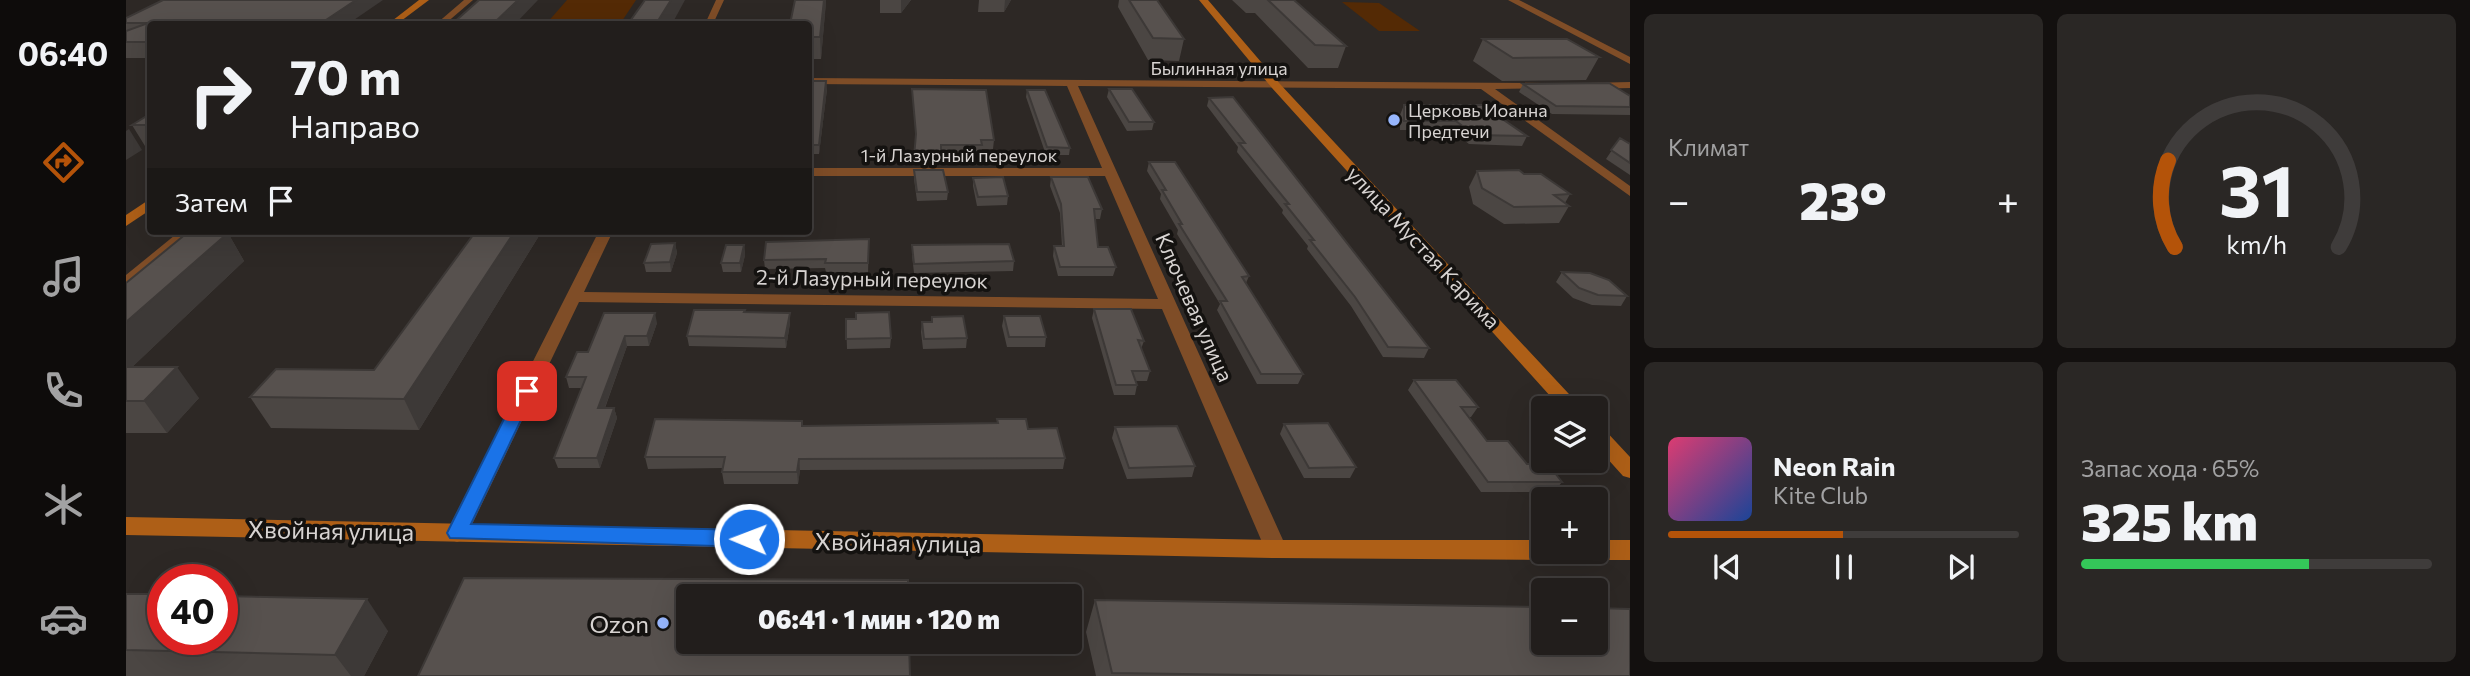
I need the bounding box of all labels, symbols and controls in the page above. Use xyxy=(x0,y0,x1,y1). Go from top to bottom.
text: 06:40 xyxy=(18,33,108,73)
text: 70 m xyxy=(290,45,401,105)
icon: right xyxy=(175,49,266,140)
street label: Былинная улица xyxy=(1150,57,1288,79)
place label: Церковь Иоанна Предтечи xyxy=(1408,99,1548,142)
text: Направо xyxy=(290,105,420,145)
marker: Церковь Иоанна Предтечи xyxy=(1386,112,1402,128)
text: Климат xyxy=(1668,133,1749,161)
icon: directions xyxy=(39,138,88,187)
text: 31 xyxy=(2219,143,2294,232)
street label: 1-й Лазурный переулок xyxy=(861,144,1058,166)
street label: улица Мустая Карима xyxy=(1342,161,1506,333)
text: 23° xyxy=(1799,167,1887,231)
text: − xyxy=(1668,176,1690,223)
text: + xyxy=(1997,176,2019,223)
icon: arrive xyxy=(262,182,300,220)
text: Затем xyxy=(175,186,248,217)
street label: Ключевая улица xyxy=(1151,229,1239,385)
text: km/h xyxy=(2226,229,2287,259)
icon: music xyxy=(39,252,88,301)
street label: 2-й Лазурный переулок xyxy=(756,263,988,293)
pin xyxy=(497,361,557,421)
icon: phone xyxy=(39,366,88,415)
icon: arrive xyxy=(508,372,546,410)
map controls xyxy=(1531,396,1608,655)
button: layers xyxy=(1531,396,1608,473)
text: Neon Rain xyxy=(1773,450,1896,481)
text: Запас хода · 65% xyxy=(2081,454,2259,482)
icon: climate xyxy=(39,480,88,529)
text: Kite Club xyxy=(1773,481,1868,509)
button: + xyxy=(1531,487,1608,564)
text: 325 km xyxy=(2081,488,2258,552)
position arrow xyxy=(712,502,786,576)
street label: Хвойная улица xyxy=(248,514,414,546)
street label: Хвойная улица xyxy=(815,526,981,558)
icon: previous xyxy=(1708,548,1746,586)
icon: pause xyxy=(1825,548,1863,586)
icon: next xyxy=(1942,548,1980,586)
speed limit sign: 40 xyxy=(147,564,238,655)
button: − xyxy=(1531,578,1608,655)
icon: car xyxy=(39,594,88,643)
text: 06:41 · 1 мин · 120 m xyxy=(758,603,1000,634)
place label: Ozon xyxy=(589,609,649,638)
marker: Ozon xyxy=(655,615,671,631)

